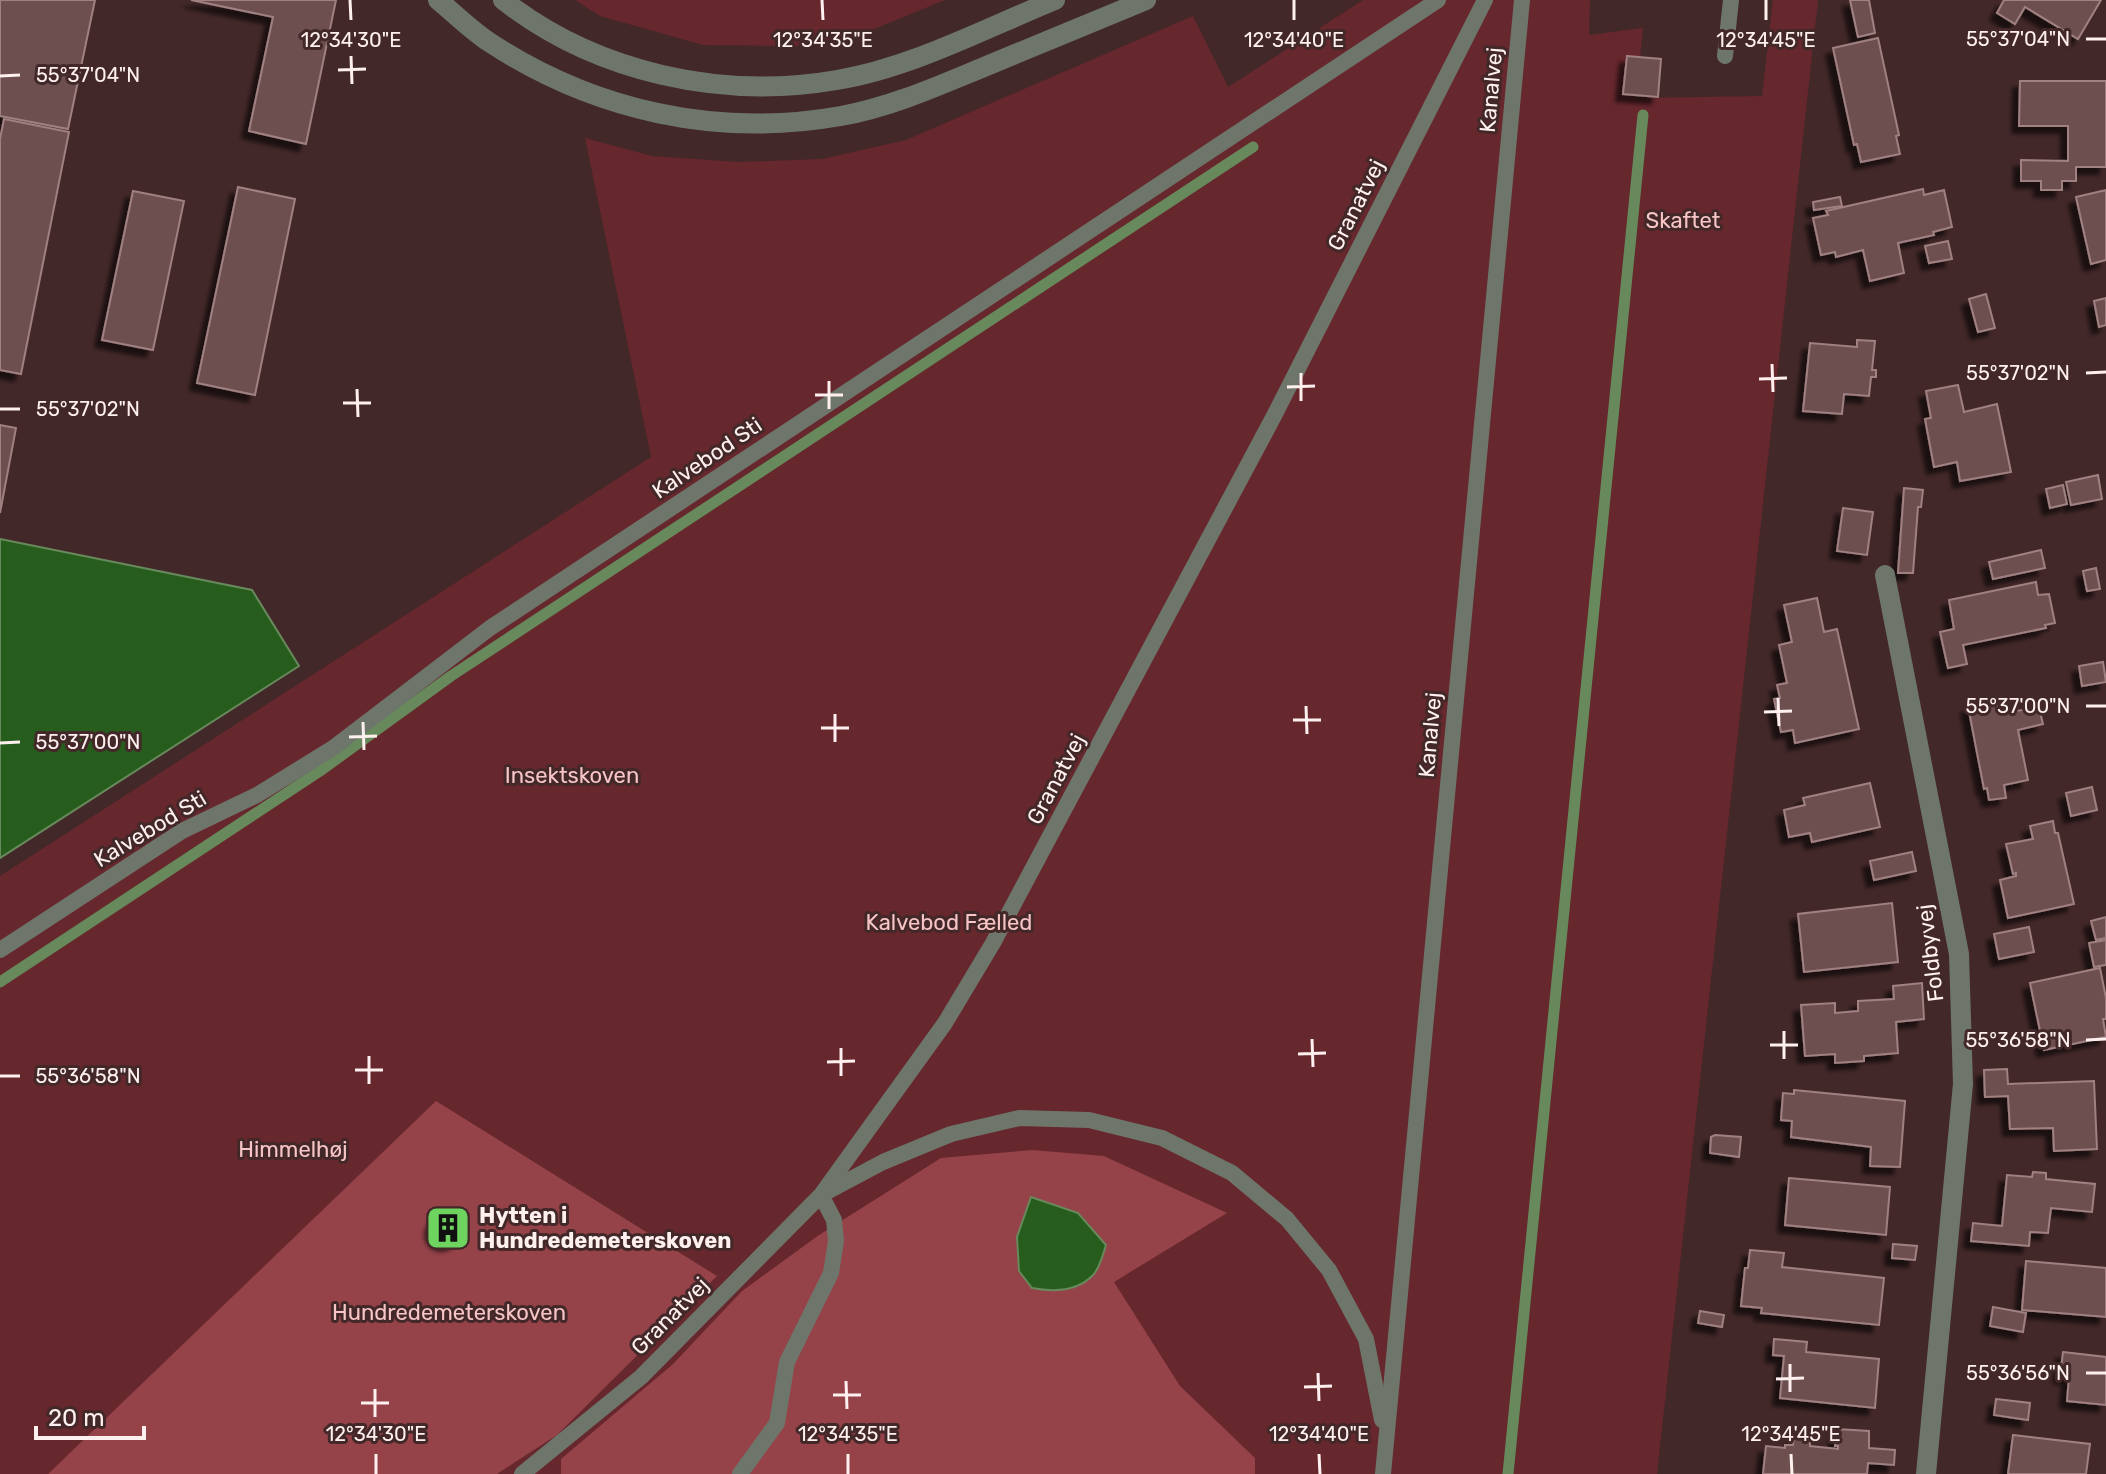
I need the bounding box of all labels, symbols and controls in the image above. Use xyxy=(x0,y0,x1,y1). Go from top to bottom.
text: 55°37'04"N xyxy=(1966,27,2070,51)
text: 12°34'30"E xyxy=(301,28,401,52)
text: 12°34'35"E xyxy=(773,28,873,52)
text: 12°34'40"E xyxy=(1244,28,1344,52)
text: 12°34'45"E xyxy=(1716,28,1816,52)
street label: Kanalvej xyxy=(1474,46,1508,134)
text: 55°37'04"N xyxy=(36,63,140,87)
street label: Granatvej xyxy=(1322,155,1390,255)
park label: Skaftet xyxy=(1646,207,1721,234)
text: 55°37'02"N xyxy=(1966,361,2070,385)
text: 55°37'02"N xyxy=(36,397,140,421)
street label: Kalvebod Sti xyxy=(647,411,767,505)
street label: Kanalvej xyxy=(1413,691,1447,779)
text: 55°37'00"N xyxy=(1966,694,2070,718)
street label: Granatvej xyxy=(1021,729,1091,829)
text: 55°37'00"N xyxy=(36,730,140,754)
park label: Insektskoven xyxy=(505,762,639,789)
street label: Kalvebod Sti xyxy=(89,785,211,873)
street label: Foldbyvej xyxy=(1911,903,1949,1003)
park label: Kalvebod Fælled xyxy=(866,909,1032,936)
text: 55°36'58"N xyxy=(1965,1028,2071,1052)
text: 55°36'58"N xyxy=(35,1064,141,1088)
park label: Himmelhøj xyxy=(238,1136,348,1163)
place label: Hytten i Hundredemeterskoven xyxy=(479,1202,731,1254)
building icon: Hytten i Hundredemeterskoven xyxy=(424,1204,472,1252)
street label: Granatvej xyxy=(625,1271,715,1361)
park label: Hundredemeterskoven xyxy=(332,1299,566,1326)
text: 55°36'56"N xyxy=(1966,1361,2070,1385)
scale bar xyxy=(36,1390,144,1440)
text: 20 m xyxy=(48,1404,105,1432)
text: 12°34'30"E xyxy=(326,1422,426,1446)
text: 12°34'35"E xyxy=(798,1422,898,1446)
text: 12°34'40"E xyxy=(1269,1422,1369,1446)
text: 12°34'45"E xyxy=(1741,1422,1841,1446)

